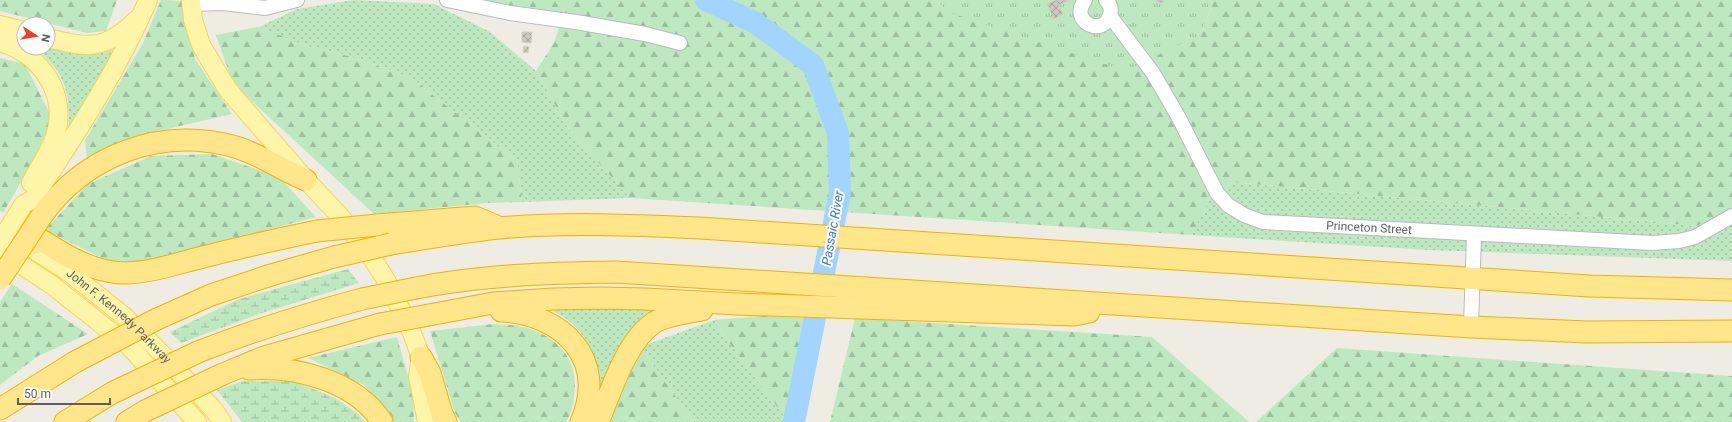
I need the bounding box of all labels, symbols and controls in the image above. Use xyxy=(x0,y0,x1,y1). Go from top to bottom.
north arrow xyxy=(16,16,56,56)
text: N xyxy=(38,33,52,43)
water label: Passaic River xyxy=(819,189,847,266)
street label: Princeton Street xyxy=(1326,218,1412,237)
street label: John F. Kennedy Parkway xyxy=(64,266,174,366)
scale bar xyxy=(18,380,110,406)
text: 50 m xyxy=(24,387,51,401)

